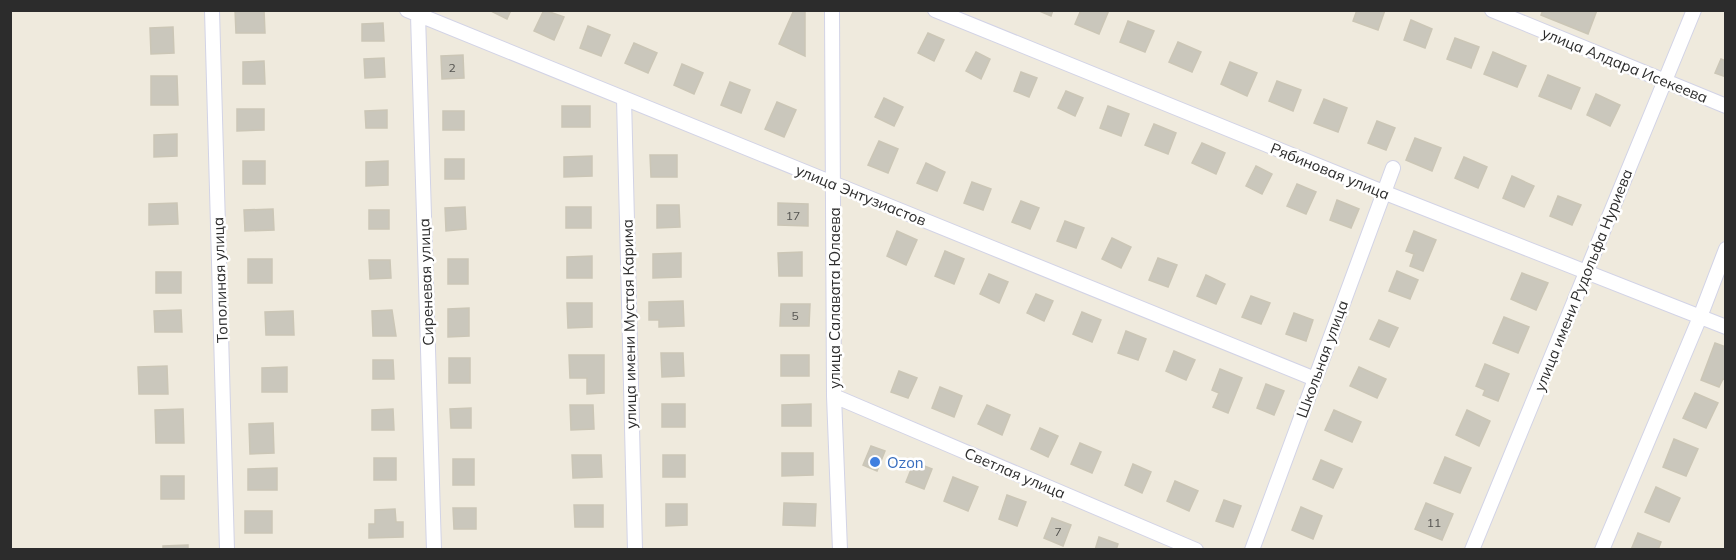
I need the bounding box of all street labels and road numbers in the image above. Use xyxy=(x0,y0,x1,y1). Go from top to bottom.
street label: улица Алдара Исекеева xyxy=(1539,23,1711,107)
street label: Рябиновая улица xyxy=(1268,138,1392,204)
street label: улица Энтузиастов xyxy=(793,160,929,230)
street label: улица имени Рудольфа Нуриева xyxy=(1530,166,1636,394)
street label: улица Салавата Юлаева xyxy=(825,207,844,389)
street label: Тополиная улица xyxy=(208,217,232,343)
street label: Сиреневая улица xyxy=(414,218,438,346)
street label: улица имени Мустая Карима xyxy=(618,219,640,429)
street label: Школьная улица xyxy=(1292,298,1352,420)
street label: Светлая улица xyxy=(962,443,1068,503)

